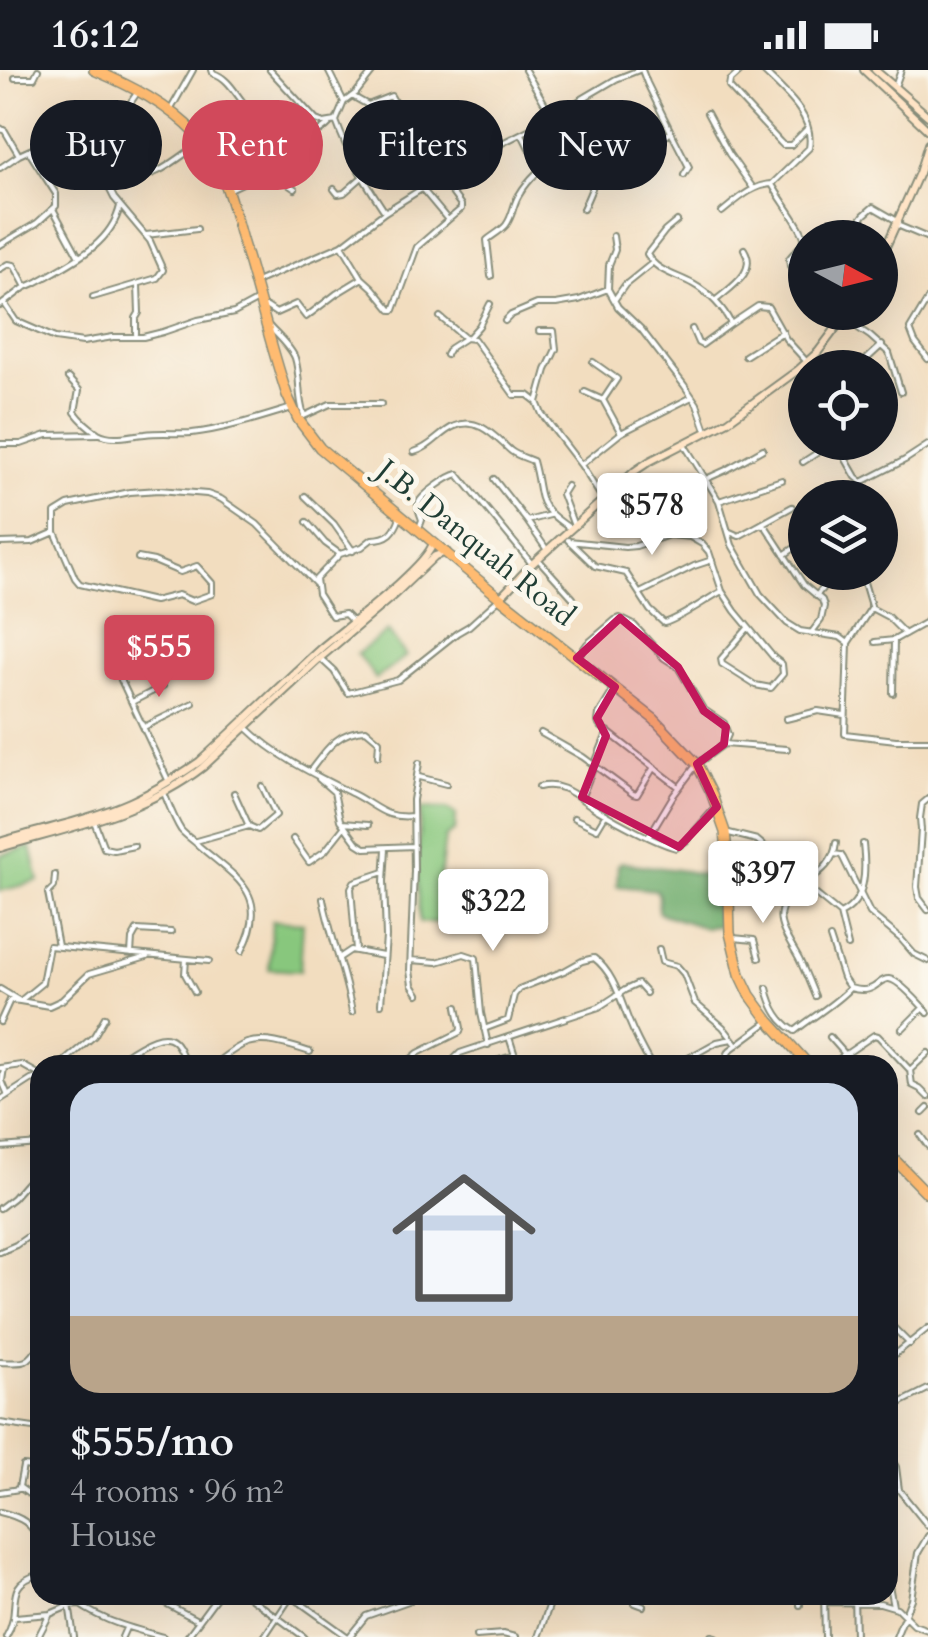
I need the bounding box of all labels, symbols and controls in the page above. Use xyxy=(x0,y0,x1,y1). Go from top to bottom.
text: 16:12 xyxy=(50,9,139,61)
chip: Buy xyxy=(30,100,162,190)
chip: Rent xyxy=(182,100,323,190)
chip: Filters xyxy=(343,100,503,190)
chip: New xyxy=(523,100,667,190)
north arrow xyxy=(788,220,898,330)
map controls xyxy=(788,220,898,590)
button: locate xyxy=(788,350,898,460)
street label: J.B. Danquah Road xyxy=(365,448,584,636)
pin: $578 xyxy=(593,473,711,558)
button: layers xyxy=(788,480,898,590)
text: $578 xyxy=(619,483,685,527)
pin: $555 xyxy=(100,615,218,700)
text: $555 xyxy=(126,625,192,669)
pin: $397 xyxy=(704,841,822,926)
text: $397 xyxy=(730,851,796,895)
pin: $322 xyxy=(434,869,552,954)
text: $322 xyxy=(460,879,526,923)
icon: home xyxy=(374,1148,554,1328)
text: $555/mo xyxy=(70,1413,234,1470)
text: 4 rooms · 96 m² xyxy=(70,1470,283,1514)
text: House xyxy=(70,1514,157,1558)

